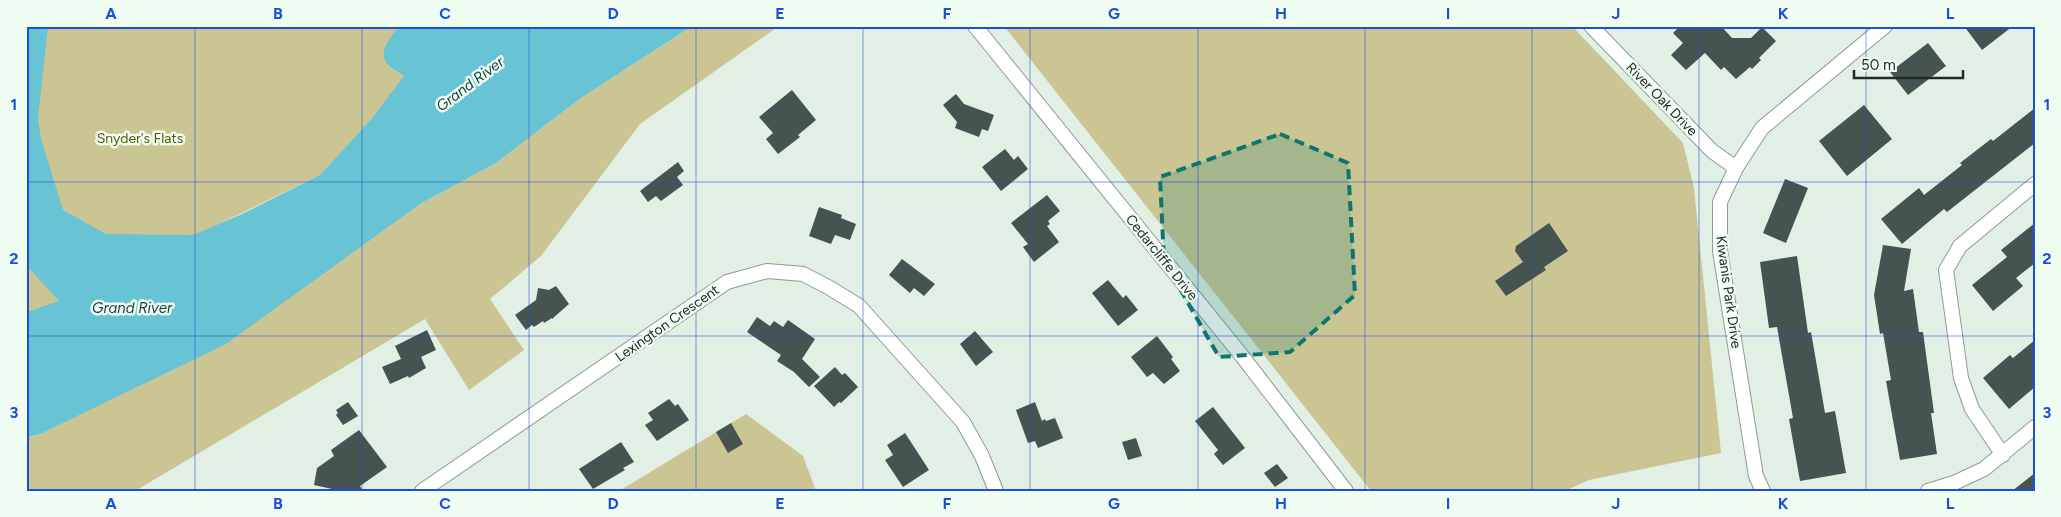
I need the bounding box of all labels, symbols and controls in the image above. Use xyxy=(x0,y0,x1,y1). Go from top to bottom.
text: A xyxy=(105,4,117,23)
text: B xyxy=(273,4,283,23)
text: C xyxy=(439,4,451,23)
text: D xyxy=(607,4,619,23)
text: E xyxy=(775,4,785,23)
text: F xyxy=(943,4,952,23)
text: G xyxy=(1108,4,1120,23)
text: H xyxy=(1275,4,1287,23)
text: I xyxy=(1446,4,1450,23)
text: J xyxy=(1612,4,1620,23)
text: K xyxy=(1778,4,1789,23)
text: L xyxy=(1946,4,1955,23)
scale bar xyxy=(1854,48,1962,80)
water label: Grand River xyxy=(433,52,508,115)
text: 50 m xyxy=(1861,56,1896,74)
street label: River Oak Drive xyxy=(1622,59,1701,140)
text: 1 xyxy=(11,95,17,114)
text: 1 xyxy=(2044,95,2050,114)
park label: Snyder's Flats xyxy=(97,130,183,147)
street label: Cedarcliffe Drive xyxy=(1122,211,1202,304)
street label: Kiwanis Park Drive xyxy=(1712,235,1745,350)
text: 2 xyxy=(9,249,19,268)
text: 2 xyxy=(2042,249,2052,268)
street label: Lexington Crescent xyxy=(612,281,722,366)
water label: Grand River xyxy=(92,299,173,317)
text: 3 xyxy=(10,403,19,422)
text: 3 xyxy=(2043,403,2052,422)
text: A xyxy=(105,494,117,513)
text: B xyxy=(273,494,283,513)
text: C xyxy=(439,494,451,513)
text: D xyxy=(607,494,619,513)
text: E xyxy=(775,494,785,513)
text: F xyxy=(943,494,952,513)
text: G xyxy=(1108,494,1120,513)
text: H xyxy=(1275,494,1287,513)
text: I xyxy=(1446,494,1450,513)
text: J xyxy=(1612,494,1620,513)
text: K xyxy=(1778,494,1789,513)
text: L xyxy=(1946,494,1955,513)

